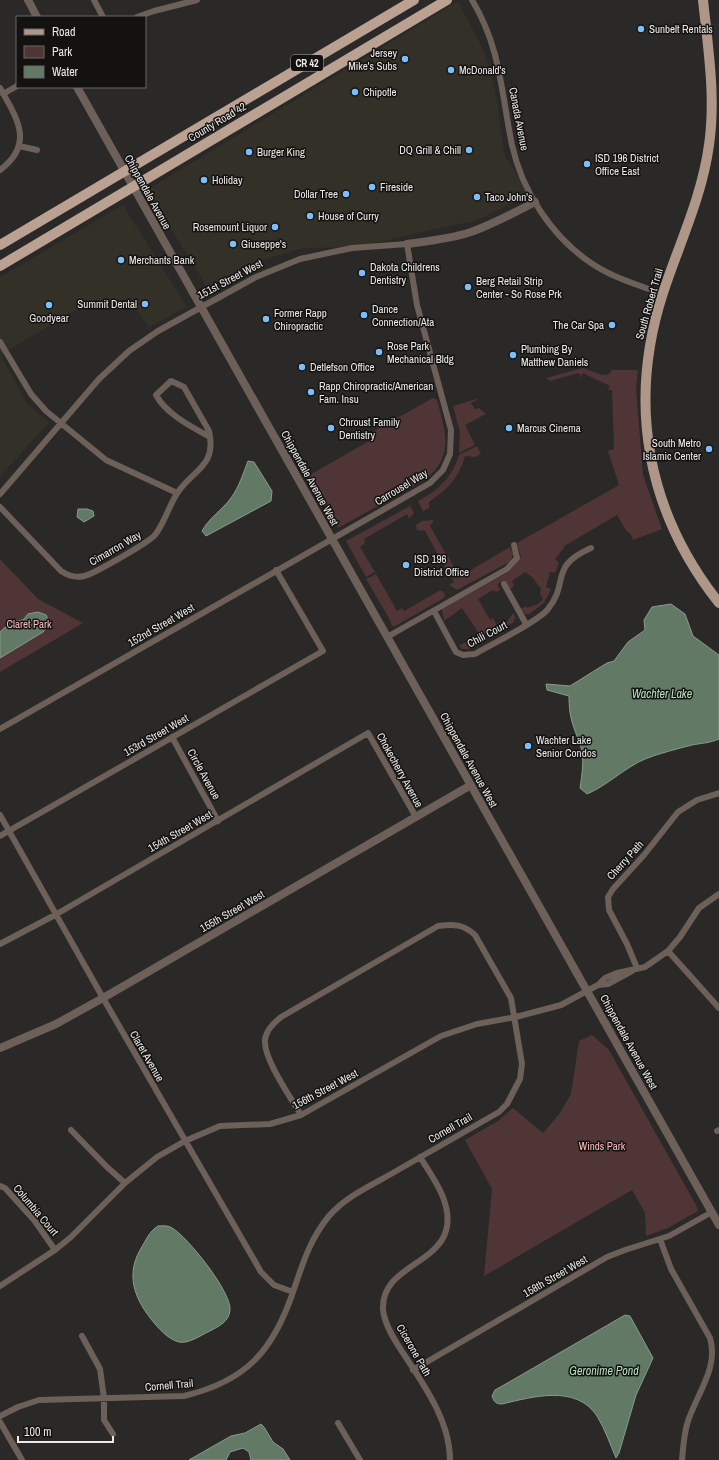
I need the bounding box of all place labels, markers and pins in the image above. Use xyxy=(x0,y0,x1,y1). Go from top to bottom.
place label: Sunbelt Rentals xyxy=(649,22,713,36)
marker: Sunbelt Rentals xyxy=(636,24,646,34)
place label: Jersey Mike's Subs xyxy=(348,46,397,73)
marker: Jersey Mike's Subs xyxy=(400,54,410,64)
place label: McDonald's xyxy=(459,63,506,77)
marker: McDonald's xyxy=(446,65,456,75)
place label: Chipotle xyxy=(363,85,397,99)
marker: Chipotle xyxy=(350,87,360,97)
place label: DQ Grill & Chill xyxy=(399,143,461,157)
place label: Burger King xyxy=(257,145,305,159)
marker: DQ Grill & Chill xyxy=(464,145,474,155)
marker: Burger King xyxy=(244,147,254,157)
place label: ISD 196 District Office East xyxy=(595,151,659,178)
marker: ISD 196 District Office East xyxy=(582,159,592,169)
place label: Holiday xyxy=(212,173,243,187)
marker: Holiday xyxy=(199,175,209,185)
place label: Fireside xyxy=(380,180,413,194)
marker: Fireside xyxy=(367,182,377,192)
place label: Dollar Tree xyxy=(294,187,338,201)
marker: Dollar Tree xyxy=(341,189,351,199)
place label: Taco John's xyxy=(485,190,533,204)
marker: Taco John's xyxy=(472,192,482,202)
place label: House of Curry xyxy=(318,209,379,223)
marker: House of Curry xyxy=(305,211,315,221)
place label: Rosemount Liquor xyxy=(193,220,267,234)
marker: Rosemount Liquor xyxy=(270,222,280,232)
place label: Giuseppe's xyxy=(241,237,287,251)
marker: Giuseppe's xyxy=(228,239,238,249)
place label: Merchants Bank xyxy=(129,253,195,267)
marker: Merchants Bank xyxy=(116,255,126,265)
place label: Dakota Childrens Dentistry xyxy=(370,260,440,287)
marker: Dakota Childrens Dentistry xyxy=(357,268,367,278)
place label: Berg Retail Strip Center - So Rose Prk xyxy=(476,274,562,301)
marker: Berg Retail Strip Center - So Rose Prk xyxy=(463,282,473,292)
place label: Summit Dental xyxy=(77,297,137,311)
marker: Summit Dental xyxy=(140,299,150,309)
marker: Goodyear xyxy=(44,300,54,310)
place label: Dance Connection/Ata xyxy=(372,302,434,329)
place label: Former Rapp Chiropractic xyxy=(274,306,327,333)
marker: Dance Connection/Ata xyxy=(359,310,369,320)
place label: Goodyear xyxy=(29,311,69,325)
marker: Former Rapp Chiropractic xyxy=(261,314,271,324)
place label: The Car Spa xyxy=(553,318,604,332)
marker: The Car Spa xyxy=(607,320,617,330)
place label: Rose Park Mechanical Bldg xyxy=(387,339,454,366)
place label: Plumbing By Matthew Daniels xyxy=(521,342,589,369)
marker: Rose Park Mechanical Bldg xyxy=(374,347,384,357)
marker: Plumbing By Matthew Daniels xyxy=(508,350,518,360)
place label: Detlefson Office xyxy=(310,360,375,374)
marker: Detlefson Office xyxy=(297,362,307,372)
place label: Rapp Chiropractic/American Fam. Insu xyxy=(319,379,433,406)
marker: Rapp Chiropractic/American Fam. Insu xyxy=(306,387,316,397)
place label: Chroust Family Dentistry xyxy=(339,415,400,442)
place label: Marcus Cinema xyxy=(517,421,581,435)
marker: Chroust Family Dentistry xyxy=(326,423,336,433)
marker: Marcus Cinema xyxy=(504,423,514,433)
place label: South Metro Islamic Center xyxy=(643,436,701,463)
marker: South Metro Islamic Center xyxy=(704,444,714,454)
place label: ISD 196 District Office xyxy=(414,552,469,579)
marker: ISD 196 District Office xyxy=(401,560,411,570)
place label: Wachter Lake Senior Condos xyxy=(536,733,597,760)
marker: Wachter Lake Senior Condos xyxy=(523,741,533,751)

